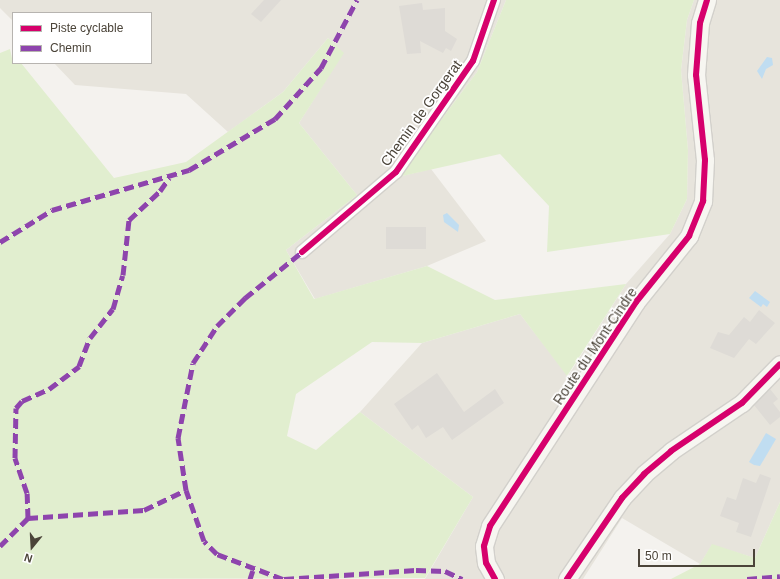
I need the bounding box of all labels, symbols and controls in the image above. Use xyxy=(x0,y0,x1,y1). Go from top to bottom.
legend xyxy=(12,12,152,64)
text: Piste cyclable xyxy=(50,21,123,35)
text: Chemin xyxy=(50,41,91,55)
street label: Chemin de Gorgerat xyxy=(377,57,465,169)
street label: Route du Mont-Cindre xyxy=(550,284,640,408)
north arrow xyxy=(12,527,52,567)
scale bar xyxy=(640,541,757,567)
text: 50 m xyxy=(645,549,672,563)
text: N xyxy=(23,551,34,565)

